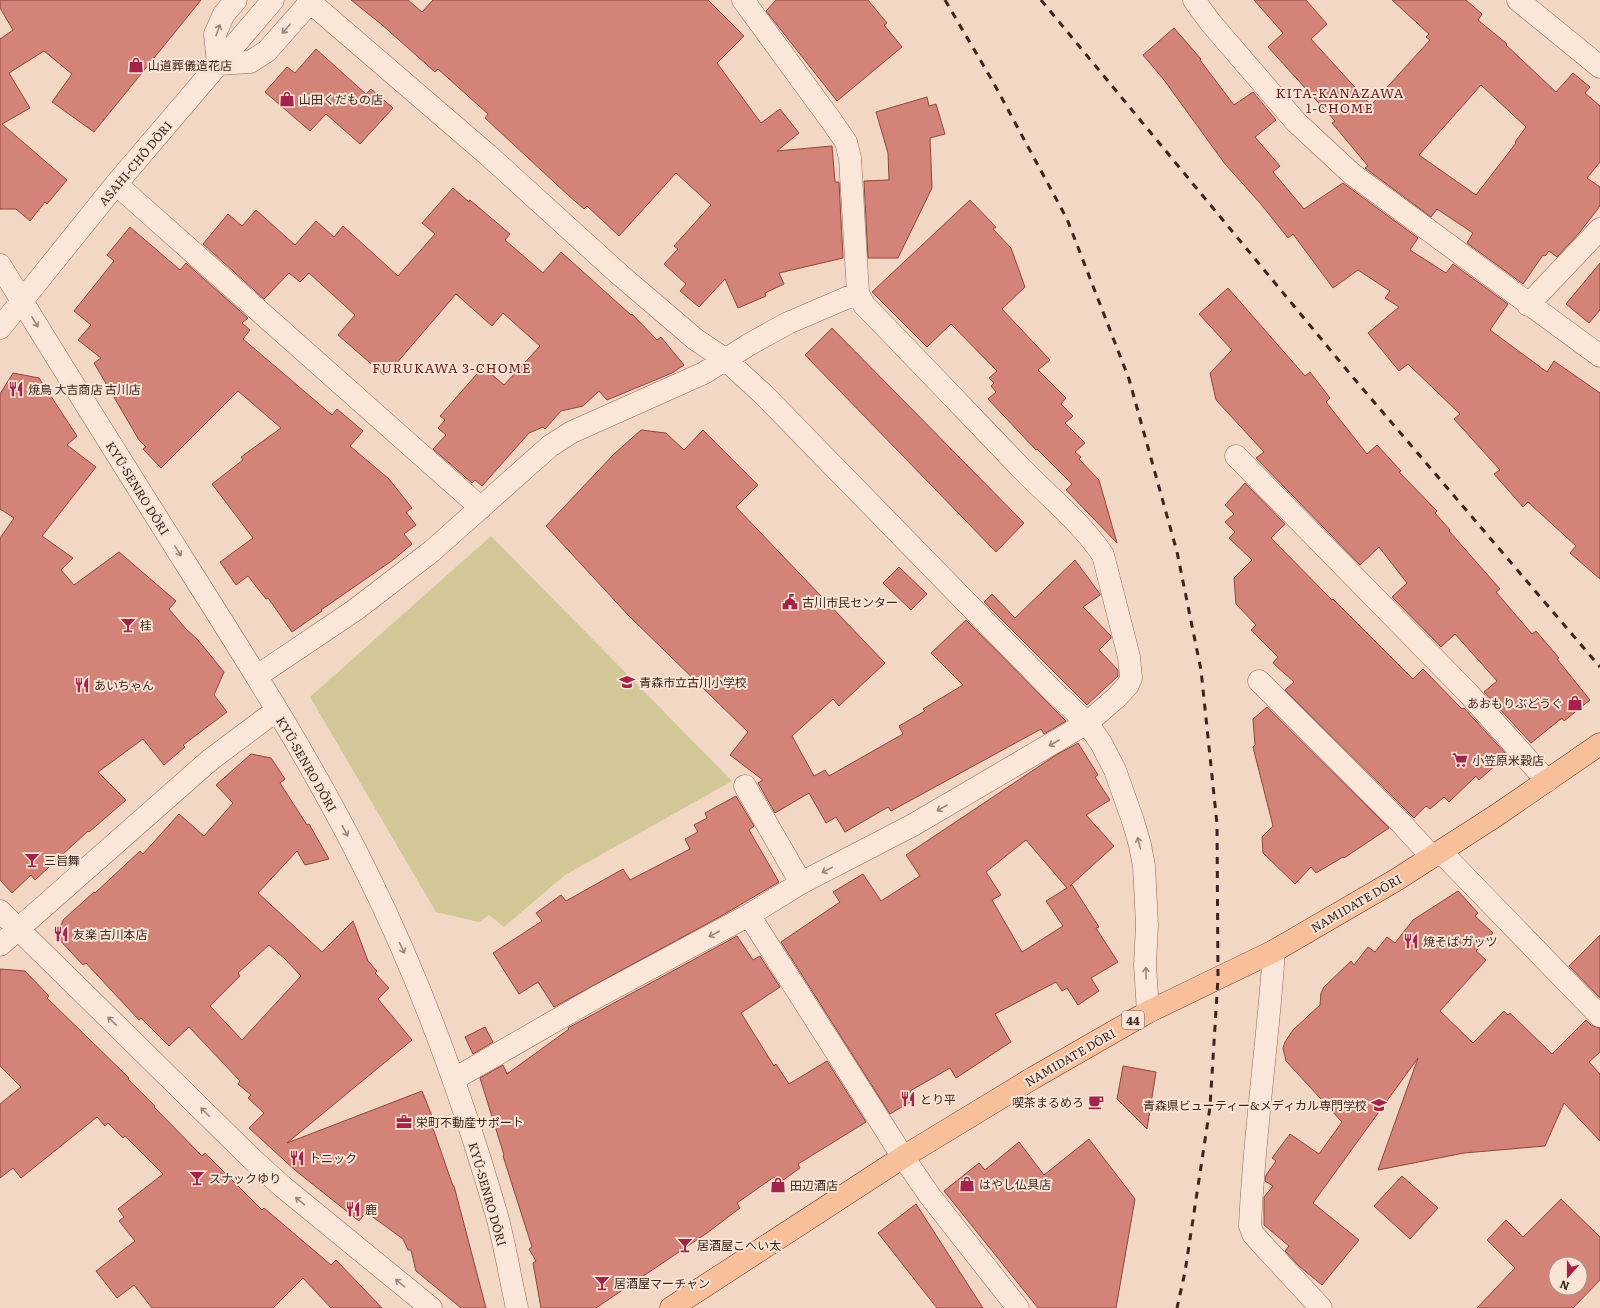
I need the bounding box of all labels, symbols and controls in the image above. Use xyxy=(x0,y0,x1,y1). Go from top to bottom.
one-way arrow xyxy=(214,24,222,36)
one-way arrow xyxy=(282,24,291,34)
shop icon: 山道葬儀造花店 xyxy=(127,56,145,74)
place label: 山道葬儀造花店 xyxy=(148,56,232,74)
district label: KITA-KANAZAWA 1-CHOME xyxy=(1276,83,1404,117)
shop icon: 山田くだもの店 xyxy=(278,90,296,108)
place label: 山田くだもの店 xyxy=(299,90,383,108)
street label: ASAHI-CHŌ DŌRI xyxy=(94,117,176,209)
one-way arrow xyxy=(31,316,39,327)
district label: FURUKAWA 3-CHOME xyxy=(372,358,532,377)
restaurant icon: 焼鳥 大吉商店 古川店 xyxy=(7,380,25,398)
place label: 焼鳥 大吉商店 古川店 xyxy=(28,380,141,398)
street label: KYŪ-SENRO DŌRI xyxy=(102,438,174,538)
one-way arrow xyxy=(174,545,182,557)
public building icon: 古川市民センター xyxy=(781,593,799,611)
place label: 古川市民センター xyxy=(802,593,898,611)
bar icon: 桂 xyxy=(119,616,137,634)
place label: 桂 xyxy=(140,616,152,634)
school or university icon: 青森市立古川小学校 xyxy=(618,673,636,691)
place label: 青森市立古川小学校 xyxy=(639,673,747,691)
restaurant icon: あいちゃん xyxy=(73,676,91,694)
place label: あいちゃん xyxy=(94,676,154,694)
place label: あおもりぶどうぐ xyxy=(1467,694,1563,712)
shop icon: あおもりぶどうぐ xyxy=(1566,694,1584,712)
street label: KYŪ-SENRO DŌRI xyxy=(272,713,342,815)
one-way arrow xyxy=(1048,739,1060,747)
supermarket icon: 小笠原米穀店 xyxy=(1451,751,1469,769)
place label: 小笠原米穀店 xyxy=(1472,751,1544,769)
one-way arrow xyxy=(936,805,948,813)
one-way arrow xyxy=(342,825,349,837)
one-way arrow xyxy=(1135,837,1143,850)
bar icon: 三旨舞 xyxy=(23,851,41,869)
place label: 三旨舞 xyxy=(44,851,80,869)
one-way arrow xyxy=(821,867,833,874)
street label: NAMIDATE DŌRI xyxy=(1307,870,1405,936)
restaurant icon: 友楽 古川本店 xyxy=(52,925,70,943)
place label: 友楽 古川本店 xyxy=(73,925,147,943)
one-way arrow xyxy=(708,931,720,938)
restaurant icon: 焼そば ガッツ xyxy=(1402,932,1420,950)
place label: 焼そば ガッツ xyxy=(1423,932,1497,950)
one-way arrow xyxy=(399,942,406,954)
one-way arrow xyxy=(1142,967,1149,980)
road number: 44 xyxy=(1122,1011,1144,1029)
one-way arrow xyxy=(107,1016,117,1026)
street label: NAMIDATE DŌRI xyxy=(1021,1024,1119,1090)
restaurant icon: とり平 xyxy=(899,1090,917,1108)
place label: とり平 xyxy=(920,1090,956,1108)
place label: 喫茶まるめろ xyxy=(1012,1093,1084,1111)
cafe icon: 喫茶まるめろ xyxy=(1087,1093,1105,1111)
place label: 青森県ビューティー&メディカル専門学校 xyxy=(1143,1096,1367,1114)
school or university icon: 青森県ビューティー&メディカル専門学校 xyxy=(1370,1096,1388,1114)
one-way arrow xyxy=(200,1108,210,1117)
office icon: 栄町不動産サポート xyxy=(395,1113,413,1131)
place label: 栄町不動産サポート xyxy=(416,1113,524,1131)
street label: KYŪ-SENRO DŌRI xyxy=(465,1140,511,1248)
restaurant icon: トニック xyxy=(288,1149,306,1167)
place label: トニック xyxy=(309,1149,357,1167)
bar icon: スナックゆり xyxy=(188,1169,206,1187)
place label: スナックゆり xyxy=(209,1169,281,1187)
shop icon: はやし仏具店 xyxy=(958,1175,976,1193)
place label: はやし仏具店 xyxy=(979,1175,1051,1193)
shop icon: 田辺酒店 xyxy=(769,1176,787,1194)
place label: 田辺酒店 xyxy=(790,1176,838,1194)
one-way arrow xyxy=(294,1197,305,1205)
restaurant icon: 鹿 xyxy=(344,1200,362,1218)
place label: 鹿 xyxy=(365,1200,377,1218)
bar icon: 居酒屋こへい太 xyxy=(676,1236,694,1254)
place label: 居酒屋こへい太 xyxy=(697,1236,781,1254)
north arrow xyxy=(1548,1256,1588,1296)
bar icon: 居酒屋マーチャン xyxy=(593,1274,611,1292)
place label: 居酒屋マーチャン xyxy=(614,1274,710,1292)
text: N xyxy=(1557,1277,1571,1295)
one-way arrow xyxy=(395,1279,406,1288)

